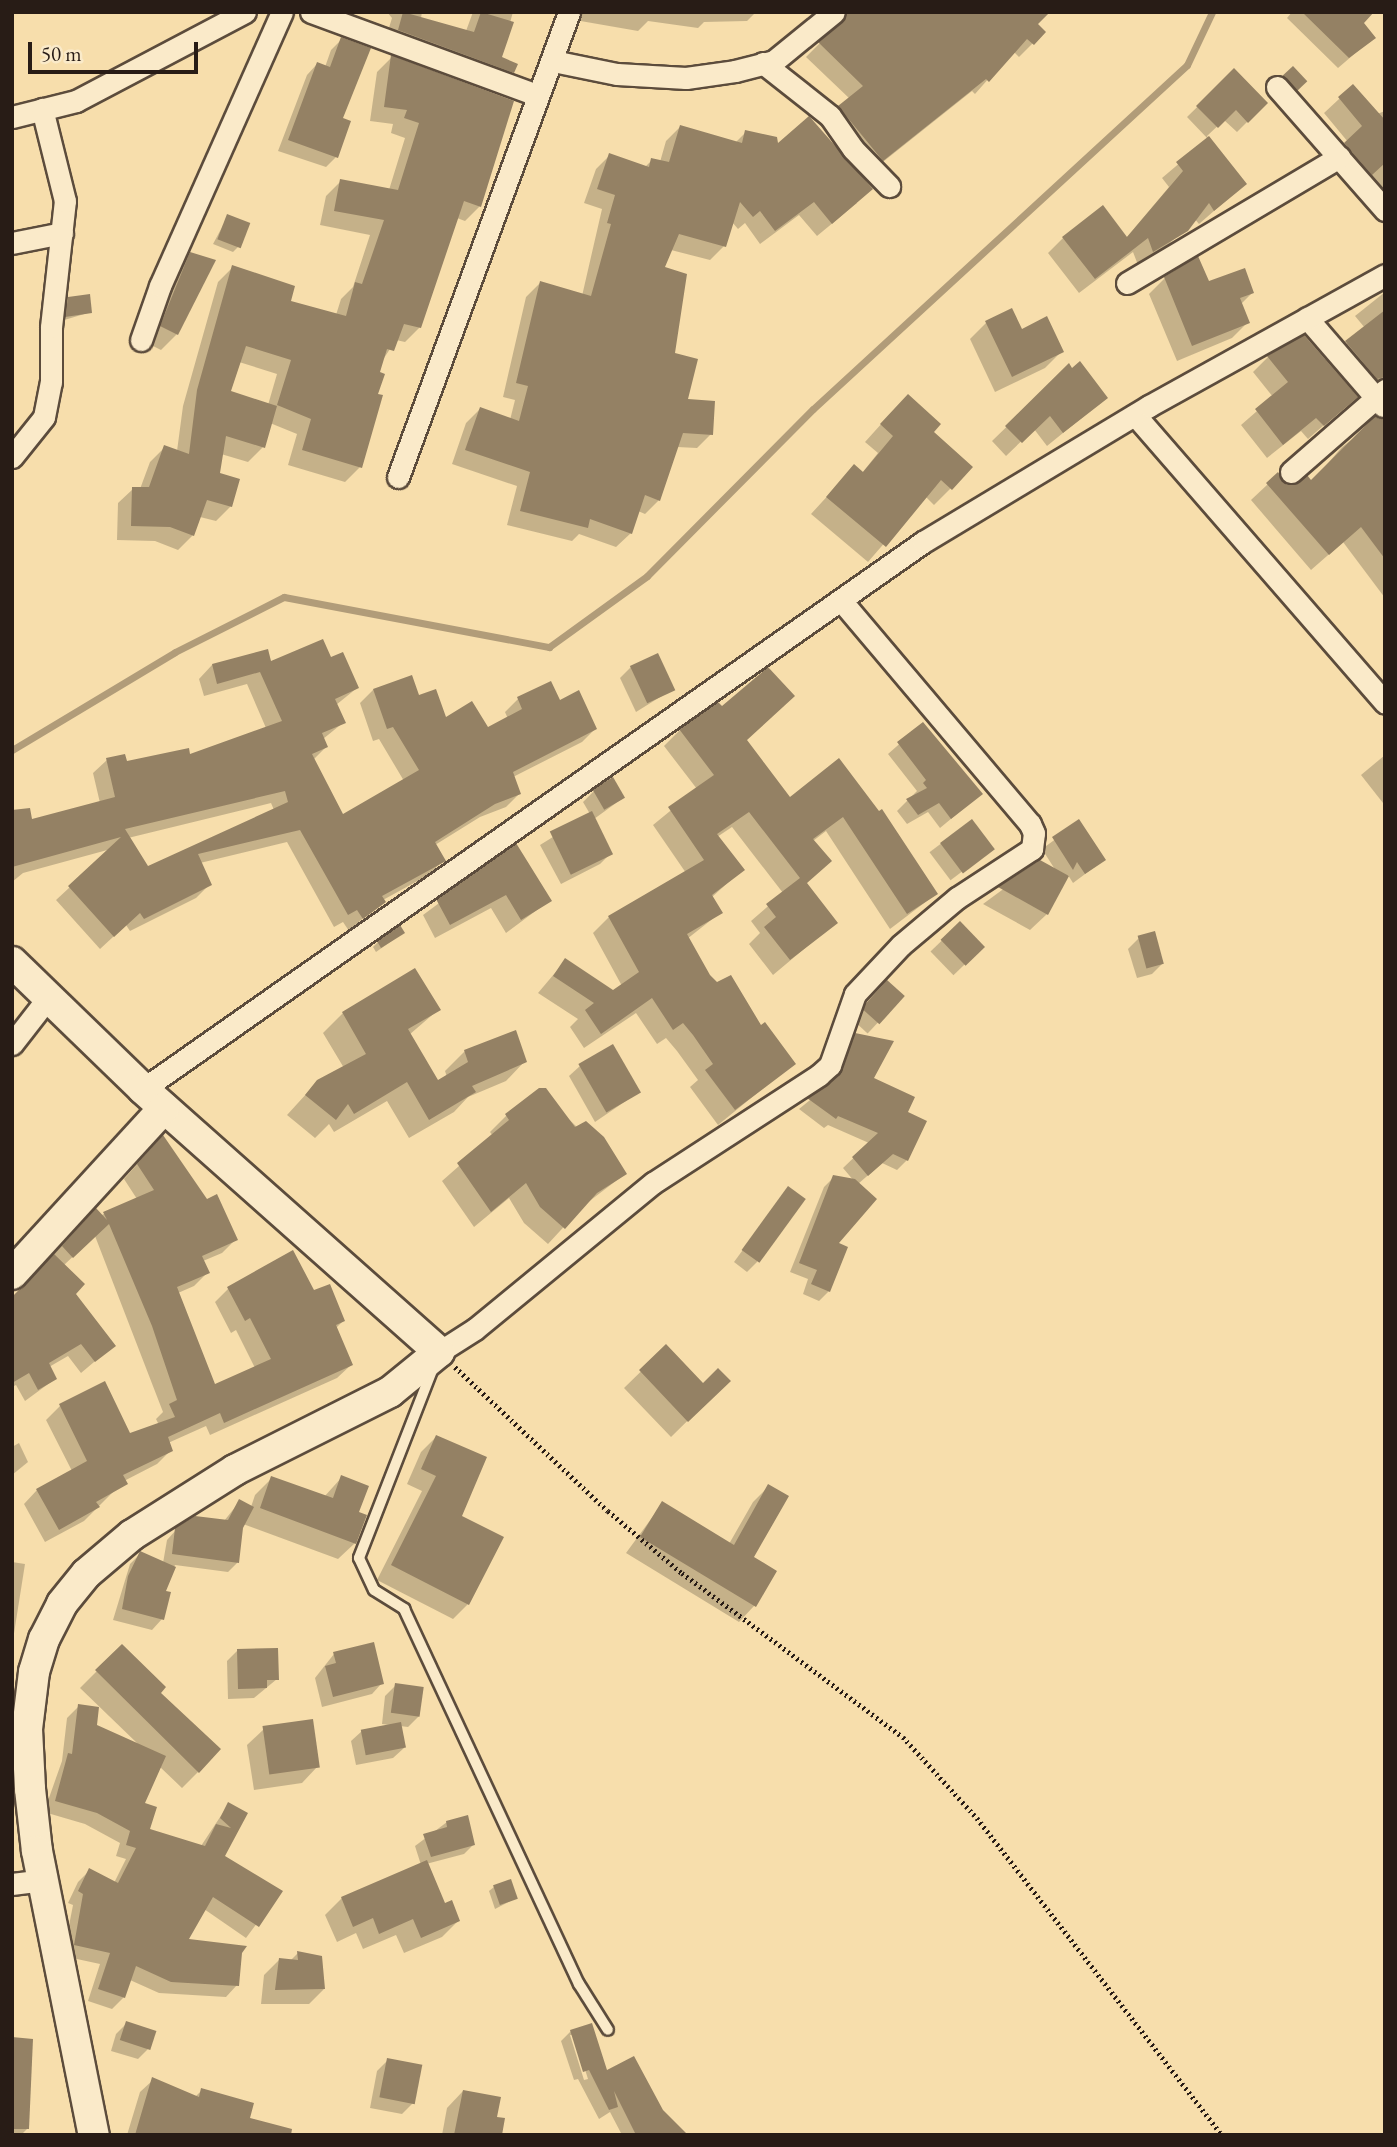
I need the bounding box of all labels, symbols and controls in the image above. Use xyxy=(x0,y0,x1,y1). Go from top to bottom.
scale bar xyxy=(32,28,201,72)
text: 50 m xyxy=(41,40,82,67)

